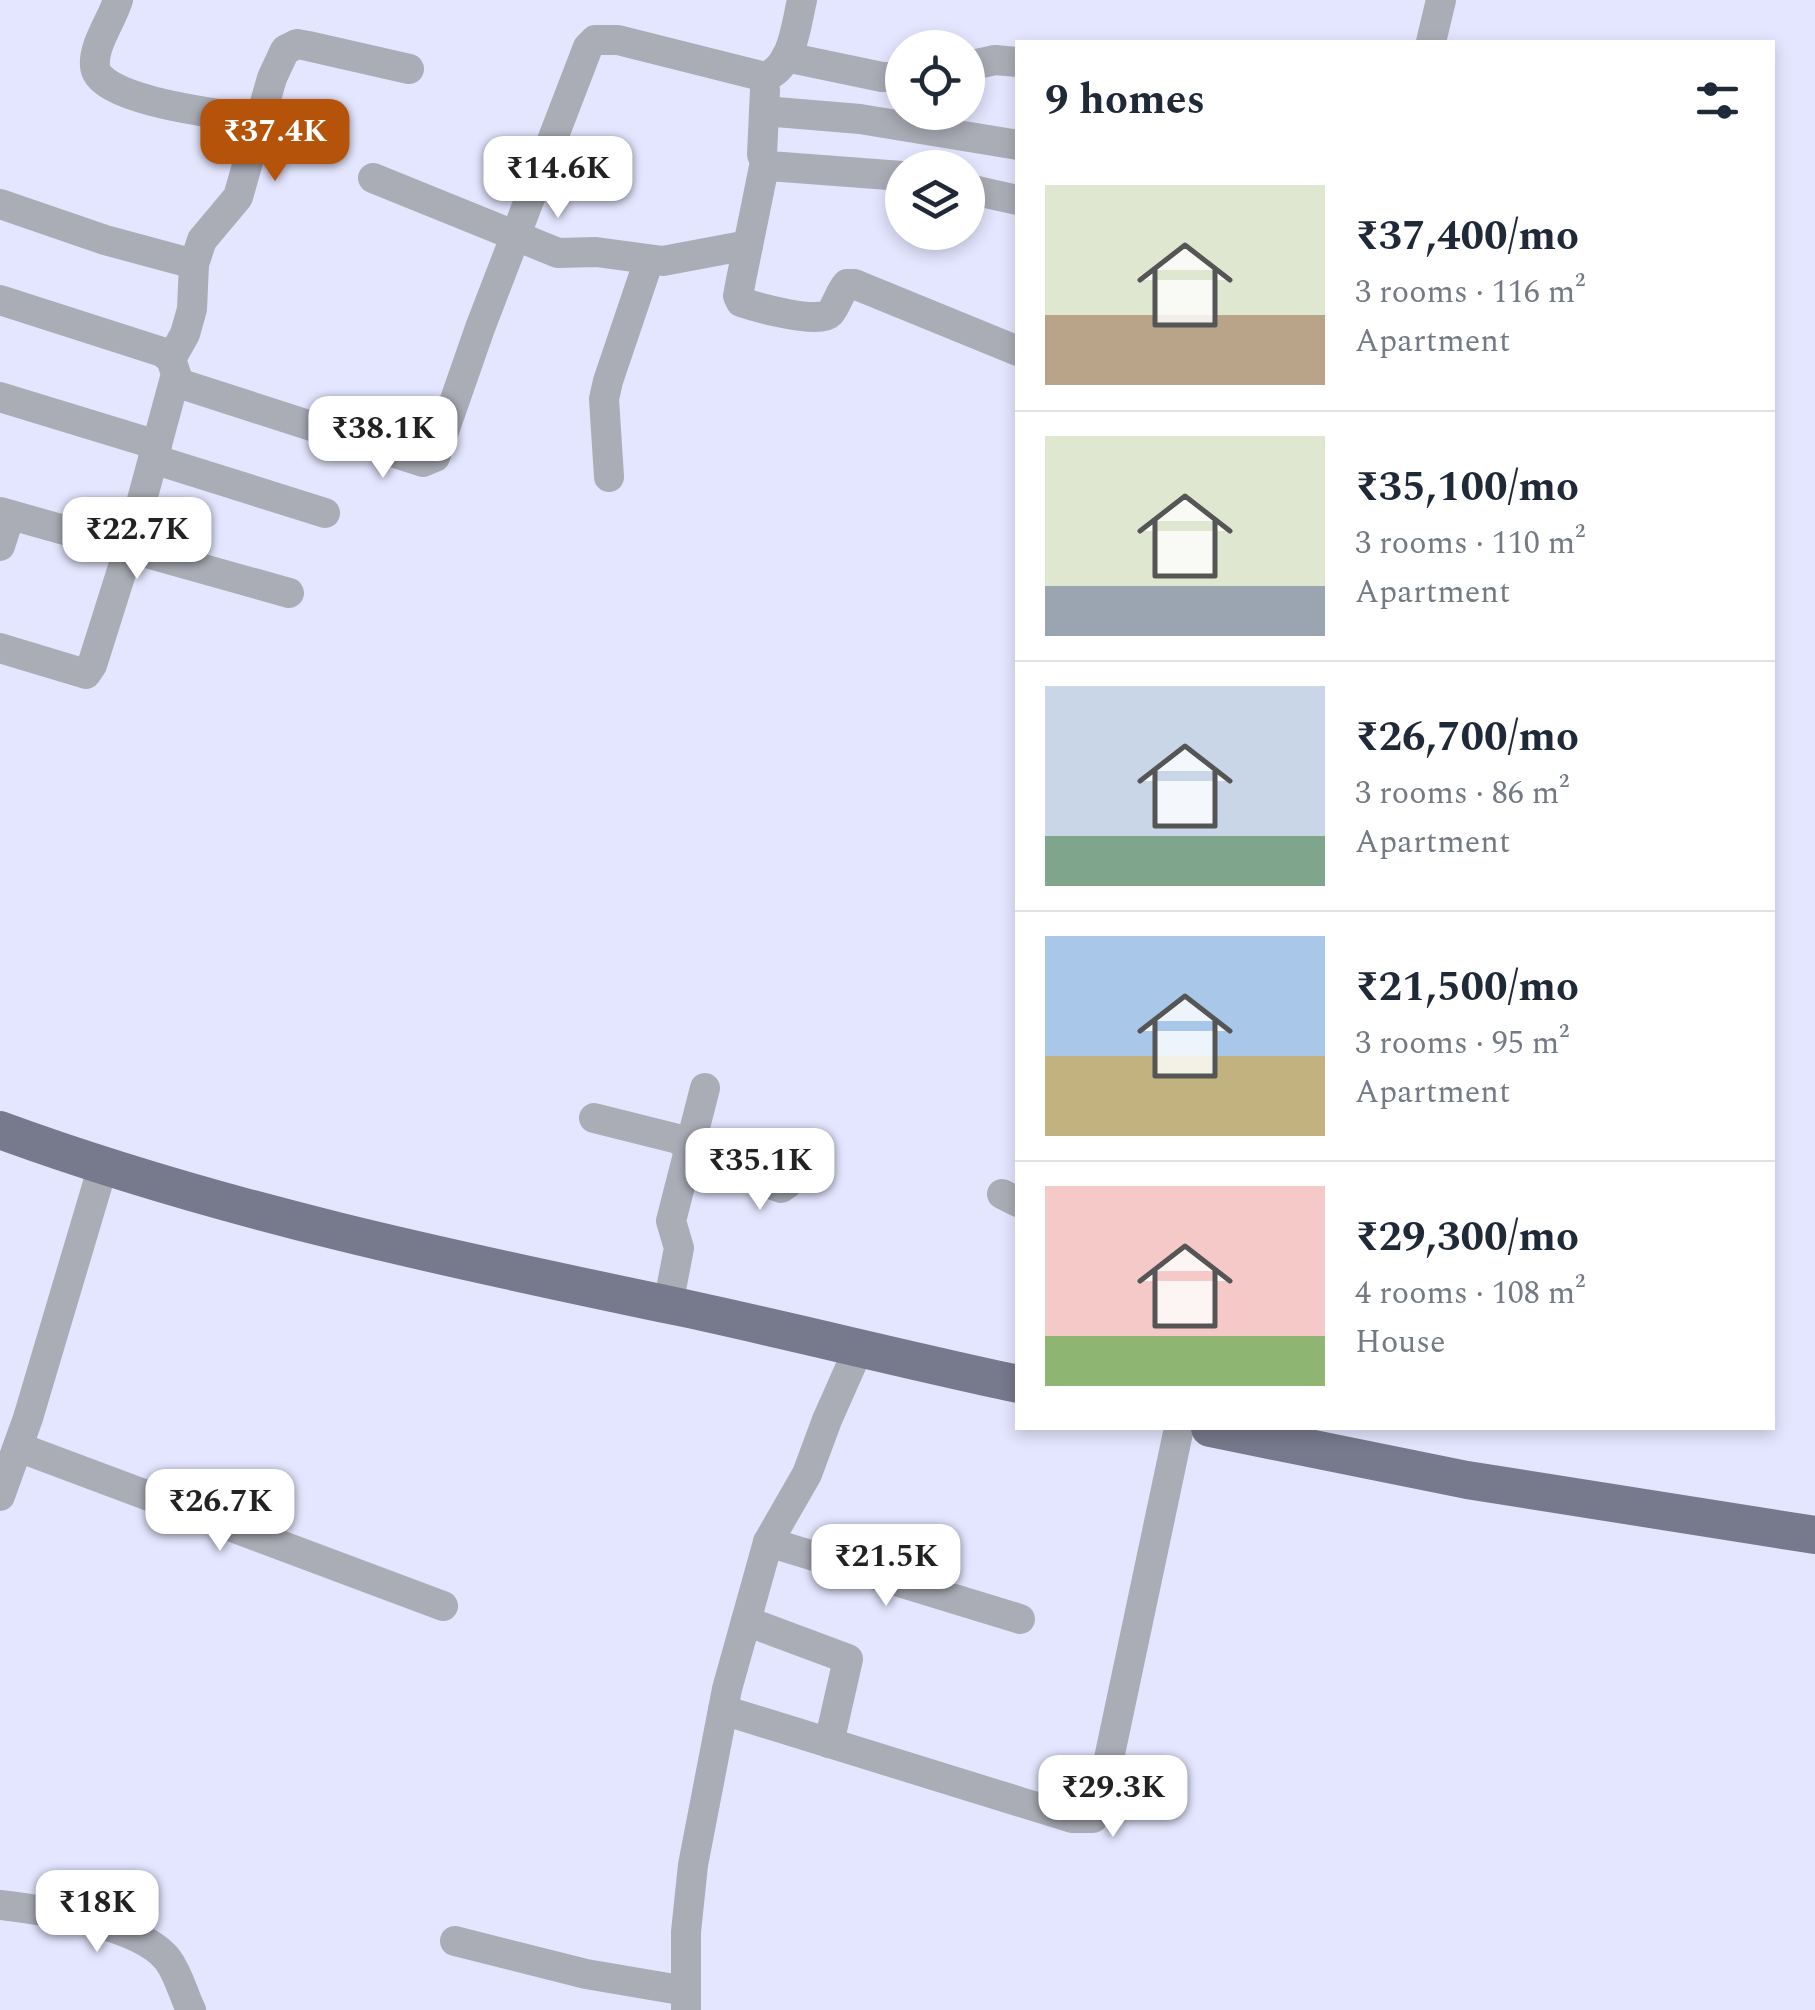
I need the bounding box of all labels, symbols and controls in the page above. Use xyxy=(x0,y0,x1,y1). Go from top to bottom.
map controls xyxy=(885,30,985,250)
button: locate xyxy=(885,30,985,130)
text: 9 homes xyxy=(1045,69,1205,132)
icon: filters xyxy=(1690,73,1745,128)
pin: ₹37.4K xyxy=(194,99,356,184)
text: ₹37.4K xyxy=(222,107,328,156)
pin: ₹14.6K xyxy=(477,136,639,221)
text: ₹14.6K xyxy=(505,144,611,193)
button: layers xyxy=(885,150,985,250)
text: ₹37,400/mo xyxy=(1355,205,1579,268)
icon: home xyxy=(1125,225,1245,345)
text: 3 rooms · 116 m² xyxy=(1355,268,1585,317)
text: Apartment xyxy=(1355,317,1510,366)
pin: ₹38.1K xyxy=(302,396,464,481)
text: ₹38.1K xyxy=(330,404,436,453)
text: ₹35,100/mo xyxy=(1355,456,1579,519)
icon: home xyxy=(1125,476,1245,596)
pin: ₹22.7K xyxy=(56,497,218,582)
text: ₹22.7K xyxy=(84,505,190,554)
text: 3 rooms · 110 m² xyxy=(1355,519,1585,568)
text: Apartment xyxy=(1355,568,1510,617)
text: ₹26,700/mo xyxy=(1355,706,1579,769)
icon: home xyxy=(1125,726,1245,846)
text: 3 rooms · 86 m² xyxy=(1355,769,1569,818)
text: Apartment xyxy=(1355,818,1510,867)
text: ₹21,500/mo xyxy=(1355,956,1579,1019)
icon: home xyxy=(1125,976,1245,1096)
text: 3 rooms · 95 m² xyxy=(1355,1019,1569,1068)
text: Apartment xyxy=(1355,1068,1510,1117)
pin: ₹35.1K xyxy=(679,1128,841,1213)
text: ₹35.1K xyxy=(707,1136,813,1185)
text: ₹29,300/mo xyxy=(1355,1206,1579,1269)
icon: home xyxy=(1125,1226,1245,1346)
text: 4 rooms · 108 m² xyxy=(1355,1269,1585,1318)
text: House xyxy=(1355,1318,1445,1367)
pin: ₹26.7K xyxy=(139,1469,301,1554)
text: ₹26.7K xyxy=(167,1477,273,1526)
pin: ₹21.5K xyxy=(805,1524,967,1609)
text: ₹21.5K xyxy=(833,1532,939,1581)
pin: ₹29.3K xyxy=(1032,1755,1194,1840)
text: ₹29.3K xyxy=(1060,1763,1166,1812)
pin: ₹18K xyxy=(38,1870,156,1955)
text: ₹18K xyxy=(58,1878,136,1927)

